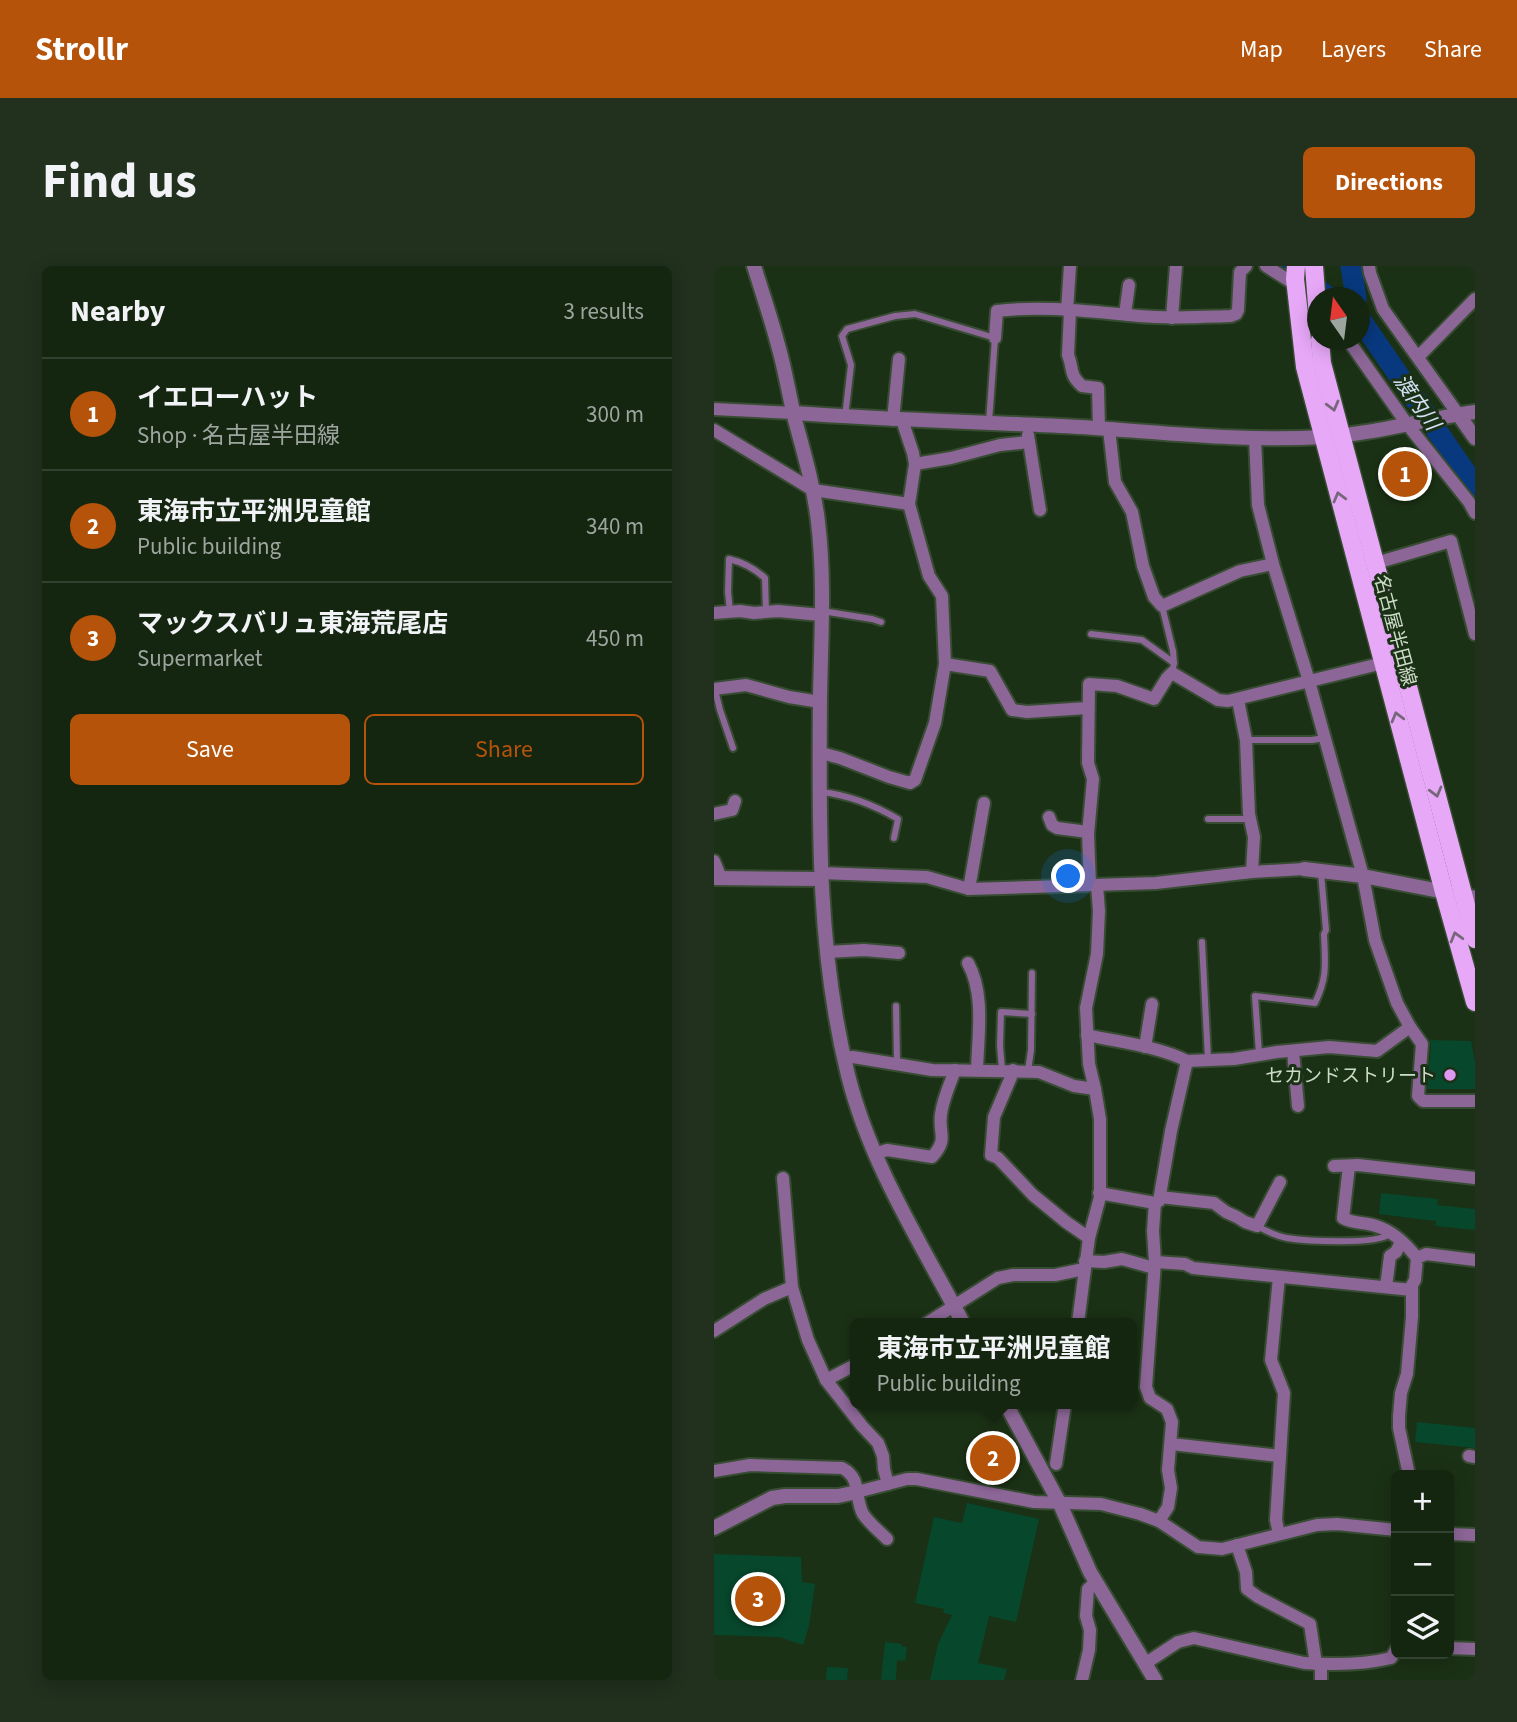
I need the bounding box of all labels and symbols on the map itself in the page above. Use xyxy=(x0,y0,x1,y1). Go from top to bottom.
north arrow xyxy=(1307,287,1370,350)
water label: 渡内川 xyxy=(1387,368,1449,438)
one-way arrow xyxy=(1325,400,1340,412)
pin: 1 xyxy=(1382,448,1428,500)
one-way arrow xyxy=(1333,491,1347,503)
street label: 名古屋半田線 xyxy=(1367,572,1422,689)
one-way arrow xyxy=(1391,711,1405,723)
one-way arrow xyxy=(1428,786,1442,798)
your location xyxy=(1051,859,1085,893)
one-way arrow xyxy=(1450,931,1465,943)
place label: セカンドストリート xyxy=(1265,1063,1436,1090)
marker: セカンドストリート xyxy=(1442,1067,1458,1083)
pin: 2 xyxy=(970,1432,1016,1484)
pin: 3 xyxy=(735,1573,781,1625)

